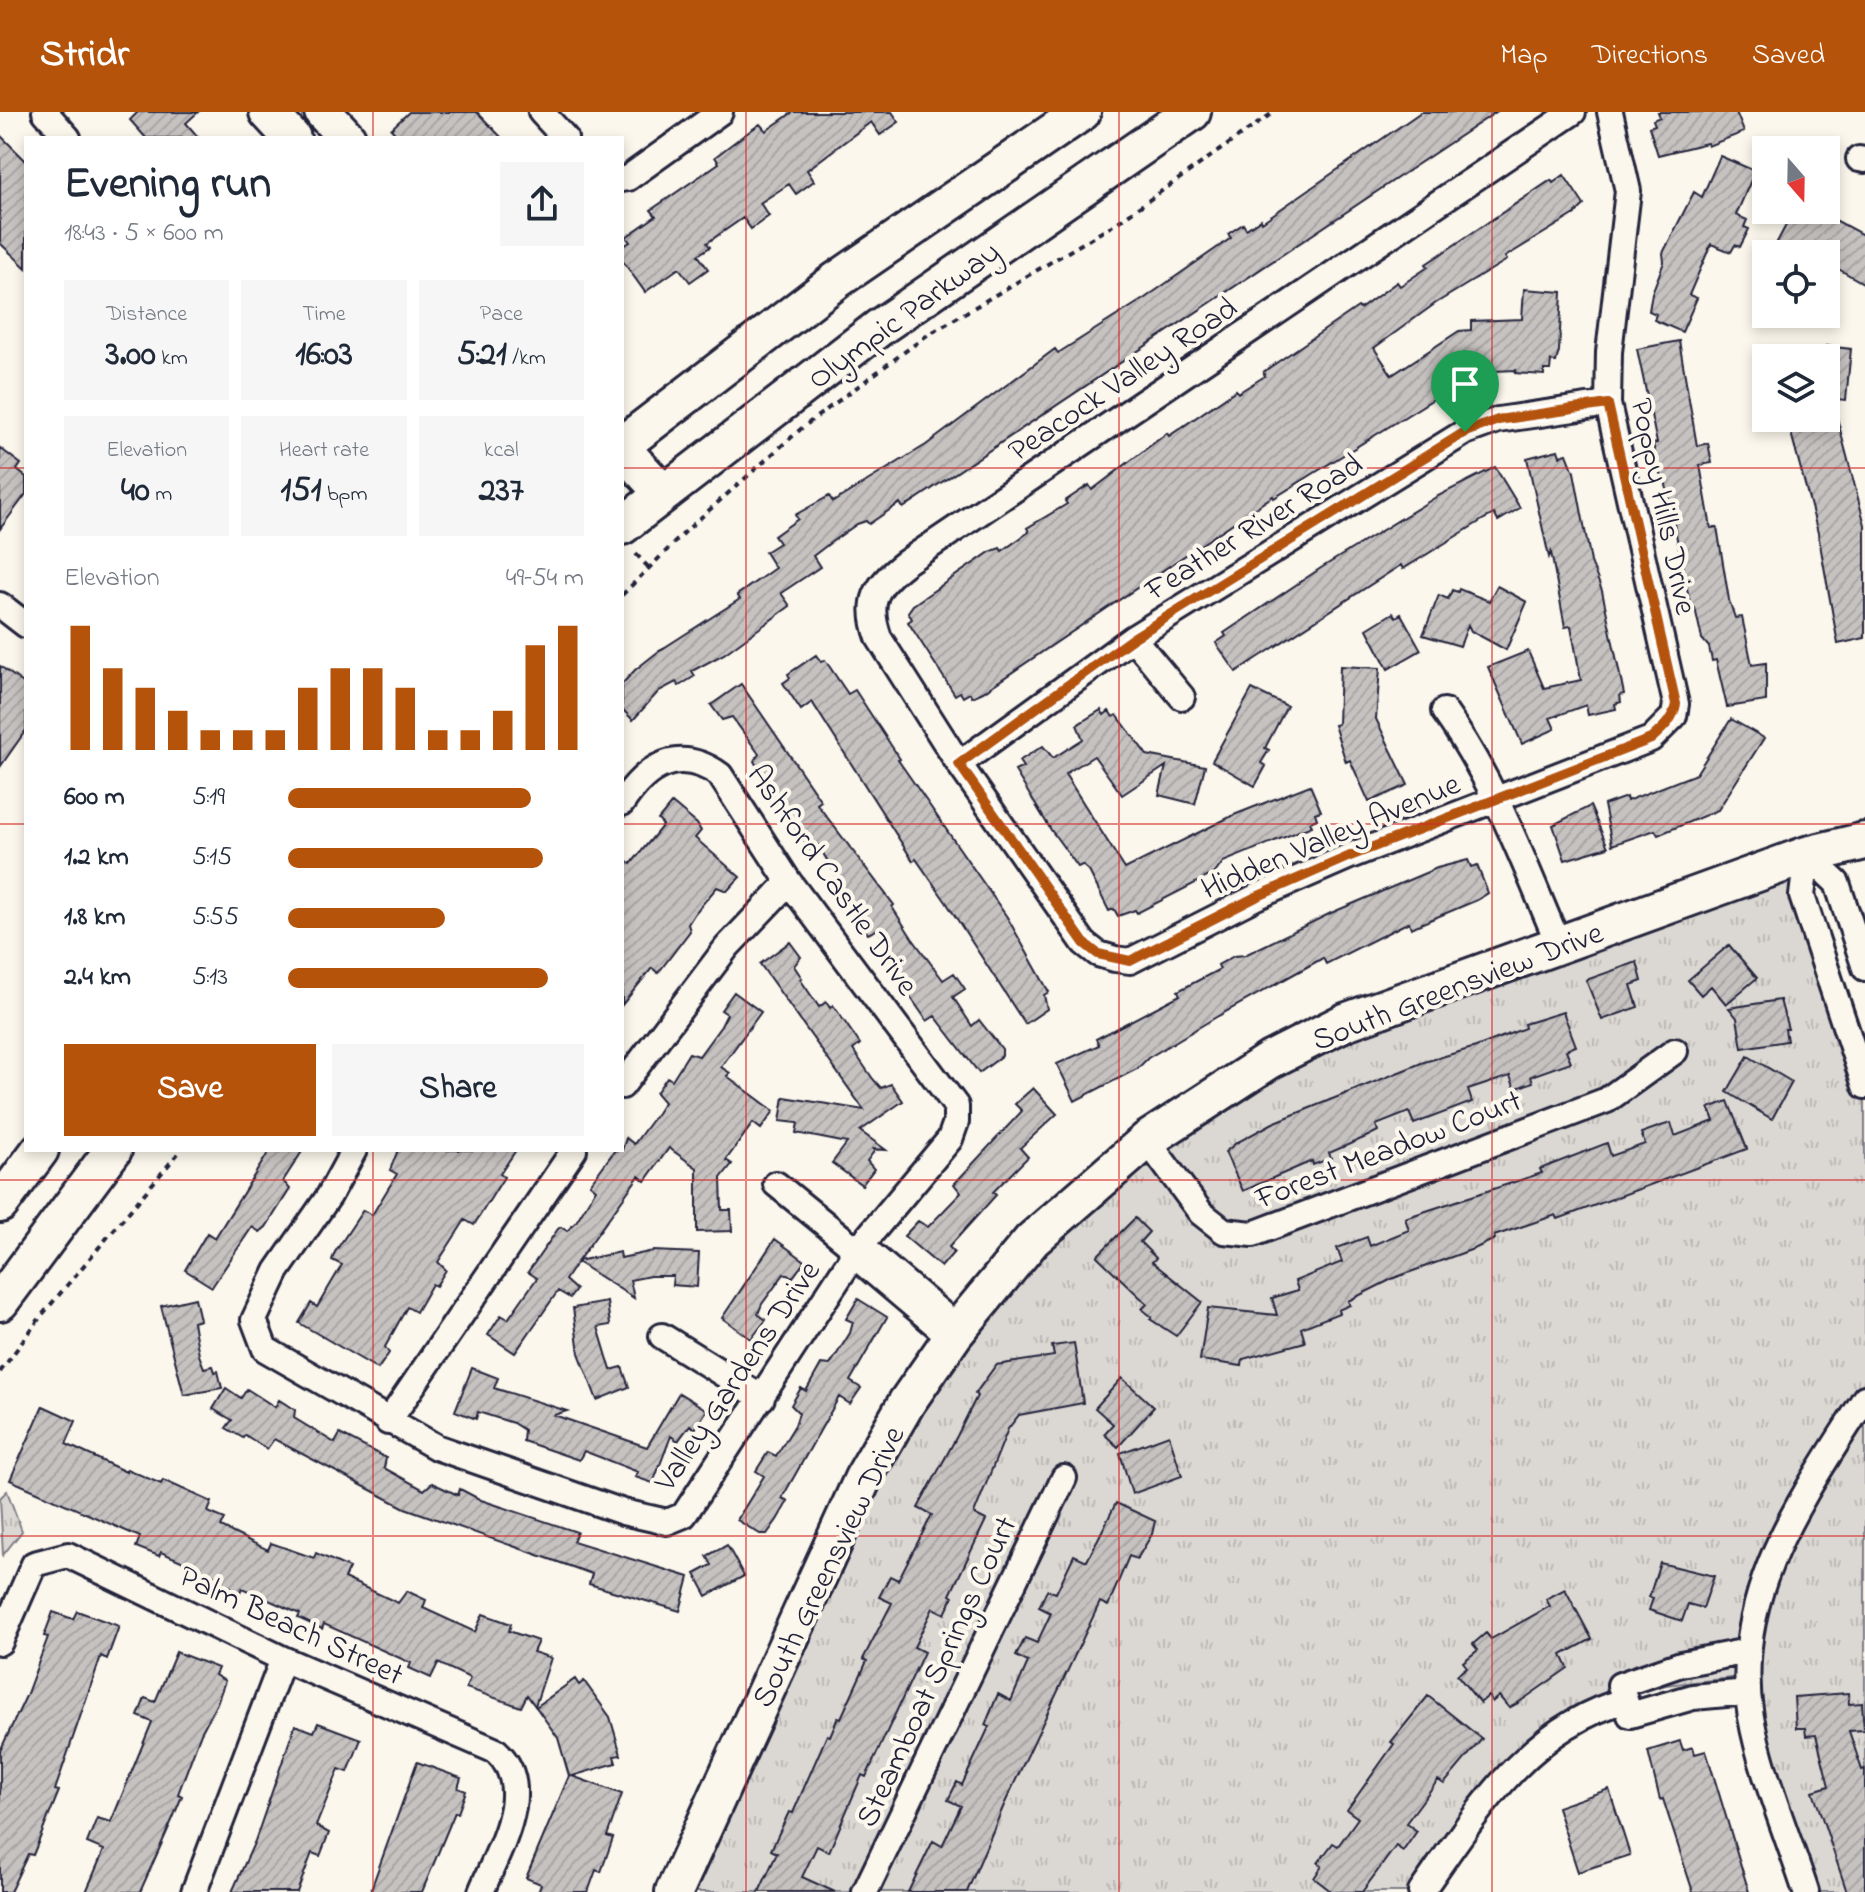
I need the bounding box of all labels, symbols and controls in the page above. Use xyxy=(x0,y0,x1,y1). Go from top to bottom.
text: Stridr xyxy=(40,28,129,84)
text: Map xyxy=(1500,36,1548,77)
text: Directions xyxy=(1592,36,1708,77)
text: Saved xyxy=(1752,36,1825,77)
north arrow xyxy=(1752,136,1840,224)
map controls xyxy=(1752,136,1840,432)
text: Evening run xyxy=(64,153,271,217)
button: share xyxy=(500,162,584,246)
text: 18:43 · 5 × 600 m xyxy=(64,215,224,253)
street label: Olympic Parkway xyxy=(799,231,1011,403)
button: locate xyxy=(1752,240,1840,328)
street label: Peacock Valley Road xyxy=(1000,286,1248,475)
text: Distance xyxy=(106,299,187,331)
text: Time xyxy=(302,299,346,331)
text: Pace xyxy=(480,299,523,331)
text: 3.00 xyxy=(105,331,156,381)
text: 16:03 xyxy=(295,331,353,381)
text: 5:21 xyxy=(457,331,507,381)
text: km xyxy=(156,343,188,375)
text: /km xyxy=(507,343,546,375)
button: layers xyxy=(1752,344,1840,432)
pin xyxy=(1431,350,1499,432)
icon: arrive xyxy=(1443,362,1487,406)
street label: Poppy Hills Drive xyxy=(1616,394,1708,620)
text: Elevation xyxy=(106,435,187,467)
text: Heart rate xyxy=(279,435,369,467)
text: kcal xyxy=(484,435,519,467)
street label: Feather River Road xyxy=(1136,443,1373,615)
text: 40 xyxy=(121,467,150,517)
text: 151 xyxy=(280,467,321,517)
text: 237 xyxy=(479,467,524,517)
text: m xyxy=(150,479,172,511)
text: bpm xyxy=(321,479,368,511)
text: Elevation xyxy=(64,560,160,598)
text: 49–54 m xyxy=(506,560,584,598)
street label: Ashford Castle Drive xyxy=(734,756,929,1007)
street label: Hidden Valley Avenue xyxy=(1195,762,1469,914)
text: 600 m xyxy=(64,779,125,817)
text: 5:19 xyxy=(192,779,225,817)
text: 1.2 km xyxy=(64,839,129,877)
text: 5:15 xyxy=(192,839,232,877)
text: 1.8 km xyxy=(64,899,125,937)
text: 5:55 xyxy=(192,899,239,937)
street label: South Greensview Drive xyxy=(1306,911,1611,1065)
text: 2.4 km xyxy=(64,959,131,997)
text: 5:13 xyxy=(192,959,228,997)
button: Save xyxy=(64,1044,316,1136)
button: Share xyxy=(332,1044,584,1136)
street label: Forest Meadow Court xyxy=(1248,1079,1529,1224)
street label: Valley Gardens Drive xyxy=(643,1251,834,1503)
street label: South Greensview Drive xyxy=(741,1418,919,1716)
street label: Steamboat Springs Court xyxy=(845,1509,1031,1836)
street label: Palm Beach Street xyxy=(170,1554,411,1700)

